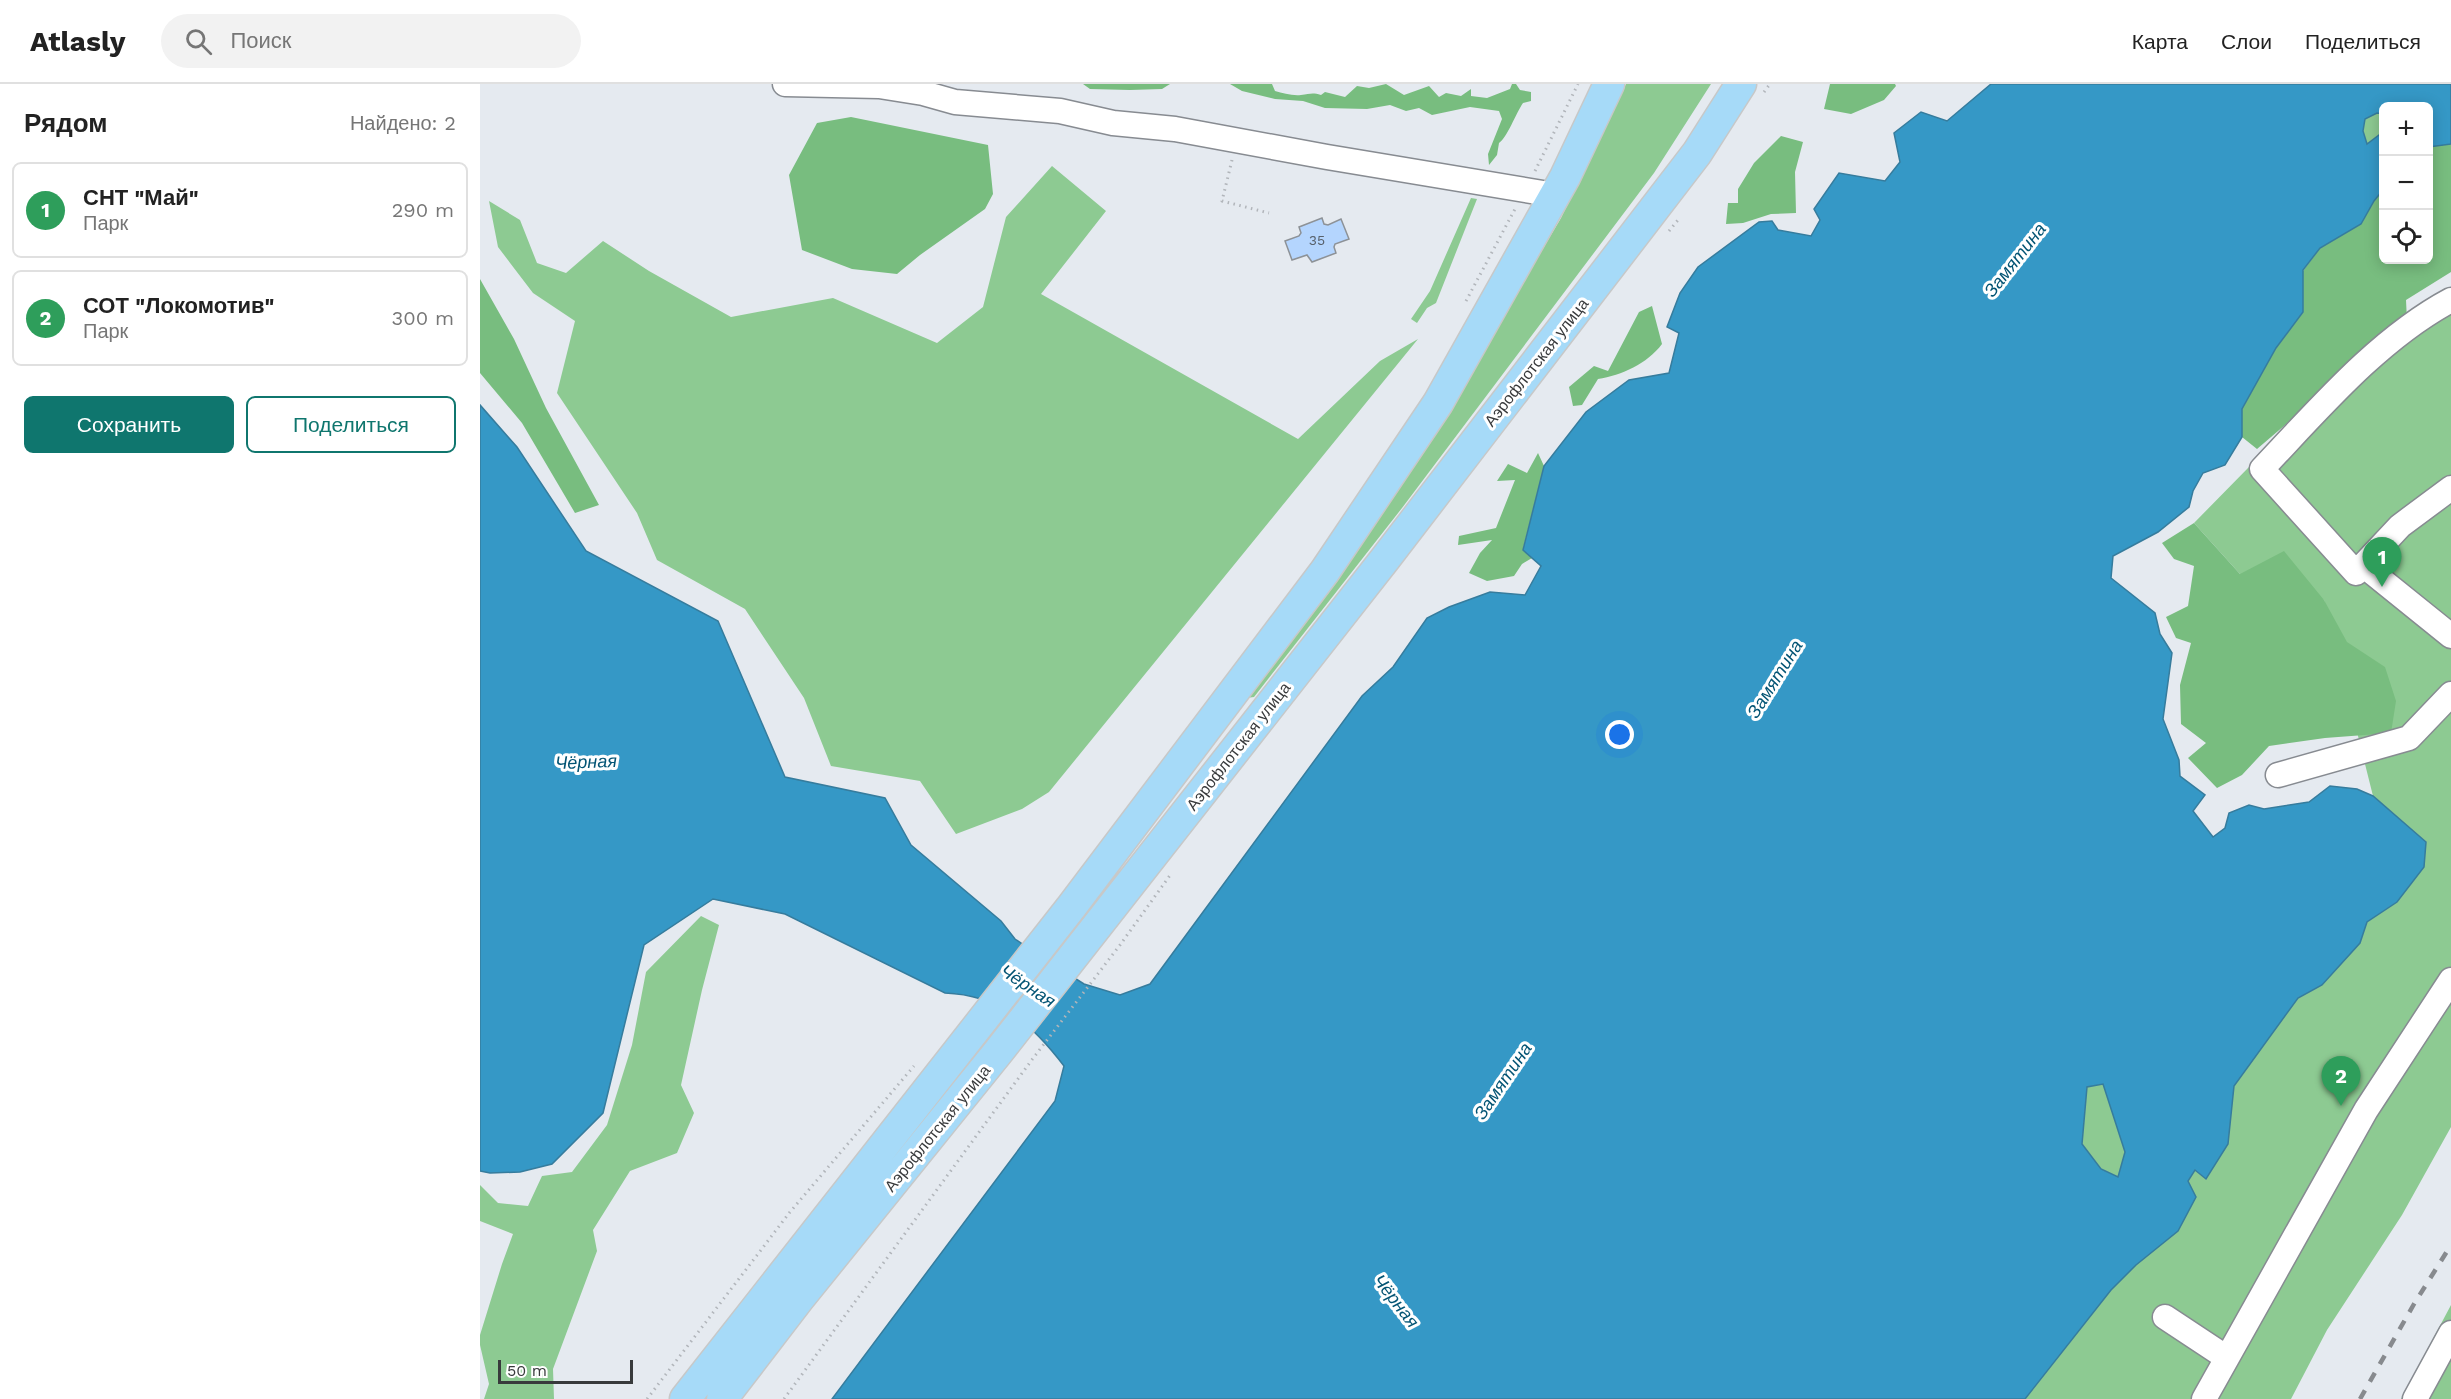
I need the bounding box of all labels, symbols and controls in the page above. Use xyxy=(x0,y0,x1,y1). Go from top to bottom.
search box xyxy=(161,14,581,68)
text: Atlasly xyxy=(30,25,125,58)
icon: search xyxy=(182,25,215,58)
text: Поиск xyxy=(230,28,291,53)
text: Карта xyxy=(2132,29,2188,54)
text: Слои xyxy=(2221,29,2272,54)
text: Поделиться xyxy=(2305,29,2421,54)
map controls xyxy=(2379,102,2433,264)
button: + xyxy=(2379,102,2433,156)
text: Рядом xyxy=(24,108,107,138)
text: Найдено: 2 xyxy=(350,111,456,135)
button: − xyxy=(2379,156,2433,210)
text: СНТ "Май" xyxy=(83,185,199,210)
text: 1 xyxy=(41,198,50,222)
text: 290 m xyxy=(392,198,454,222)
button: locate xyxy=(2379,210,2433,264)
text: Парк xyxy=(83,211,128,235)
water label: Замятина xyxy=(1979,219,2050,301)
house number: 35 xyxy=(1309,232,1325,248)
text: СОТ "Локомотив" xyxy=(83,293,274,318)
street label: Аэрофлотская улица xyxy=(1480,294,1592,430)
text: 2 xyxy=(40,306,51,330)
text: 300 m xyxy=(392,306,454,330)
text: Парк xyxy=(83,319,128,343)
button: Сохранить xyxy=(24,396,234,453)
button: Поделиться xyxy=(246,396,456,453)
pin: 1 xyxy=(2362,538,2402,587)
water label: Замятина xyxy=(1742,636,1807,722)
street label: Аэрофлотская улица xyxy=(1182,678,1294,814)
your location xyxy=(1605,720,1634,749)
water label: Чёрная xyxy=(555,750,618,773)
water label: Чёрная xyxy=(997,960,1060,1012)
water label: Замятина xyxy=(1469,1038,1536,1123)
pin: 2 xyxy=(2322,1056,2360,1106)
street label: Аэрофлотская улица xyxy=(880,1061,994,1195)
water label: Чёрная xyxy=(1369,1270,1424,1332)
scale bar xyxy=(498,1357,633,1384)
text: 50 m xyxy=(507,1361,547,1380)

